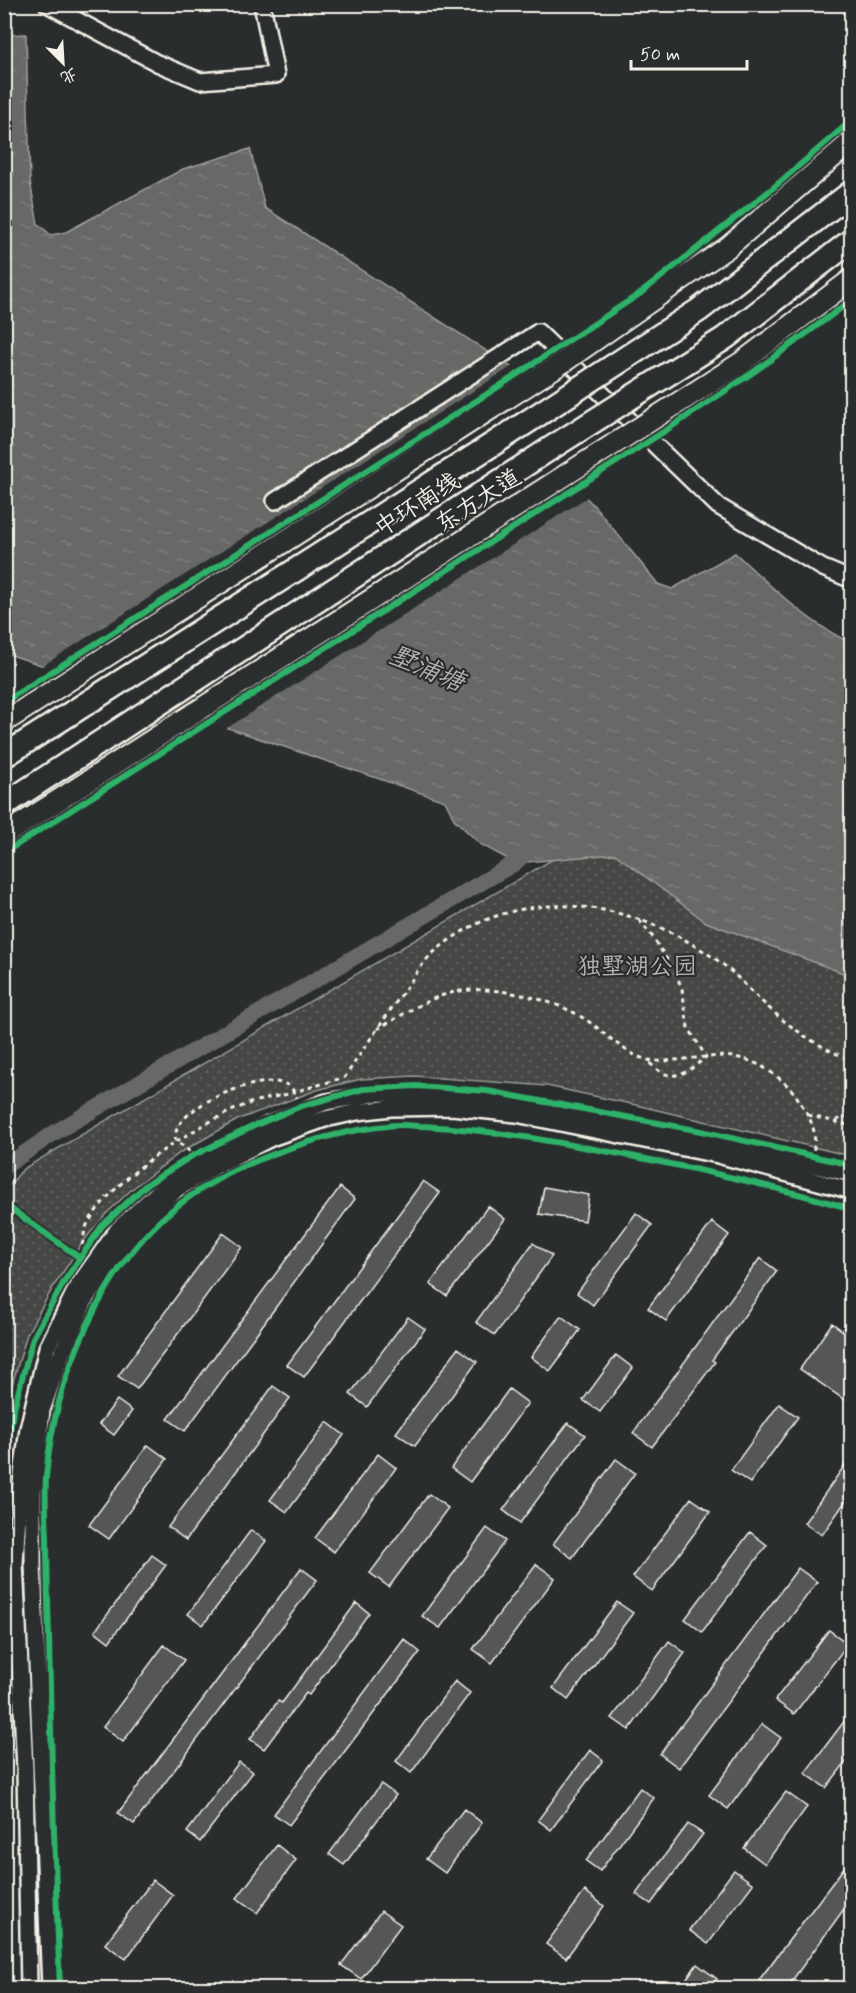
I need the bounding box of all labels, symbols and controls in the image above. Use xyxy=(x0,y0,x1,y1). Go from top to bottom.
north arrow xyxy=(33,33,93,93)
scale bar xyxy=(631,33,746,71)
text: 50 m xyxy=(640,43,680,67)
text: 北 xyxy=(57,62,80,88)
street label: 东方大道 xyxy=(430,462,528,540)
street label: 中环南线 xyxy=(369,466,467,544)
water label: 墅浦塘 xyxy=(384,639,472,702)
park label: 独墅湖公园 xyxy=(577,952,697,983)

